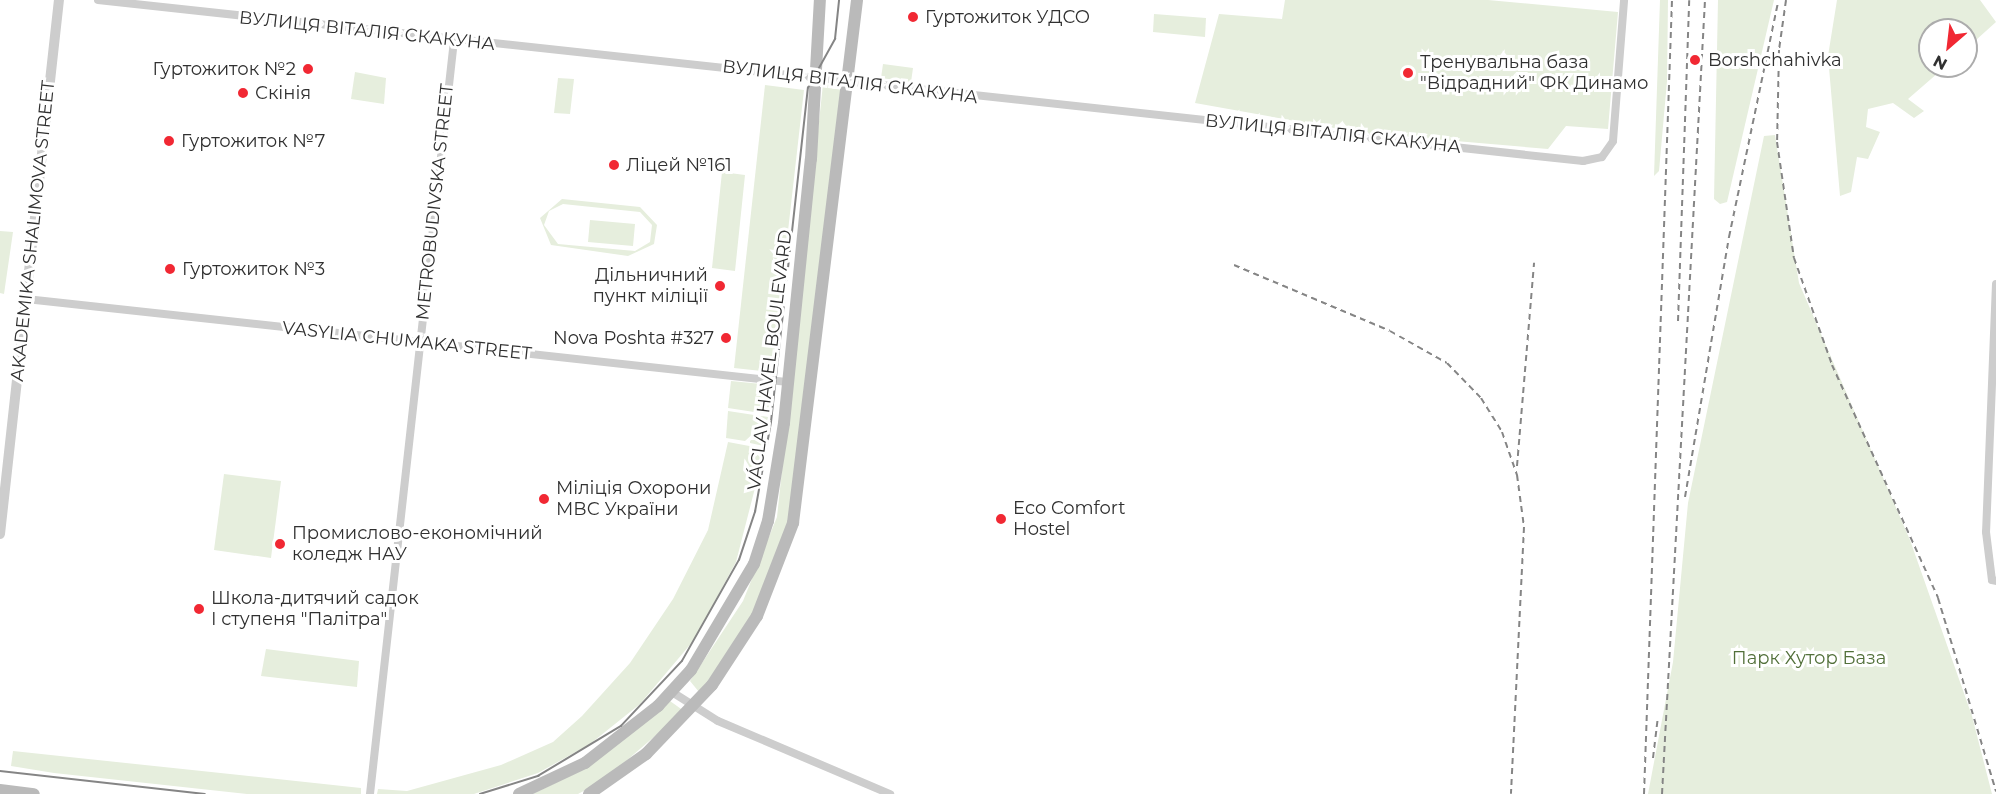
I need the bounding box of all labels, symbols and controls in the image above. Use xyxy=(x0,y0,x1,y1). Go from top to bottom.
place label: Гуртожиток УДСО xyxy=(925,6,1090,28)
street label: ВУЛИЦЯ ВІТАЛІЯ СКАКУНА xyxy=(238,7,496,55)
marker: Гуртожиток УДСО xyxy=(906,10,920,24)
north arrow xyxy=(1918,18,1978,78)
place label: Borshchahivka xyxy=(1708,49,1842,71)
marker: Borshchahivka xyxy=(1686,51,1704,69)
text: N xyxy=(1930,51,1950,74)
place label: Тренувальна база "Відрадний" ФК Динамо xyxy=(1420,52,1649,94)
street label: ВУЛИЦЯ ВІТАЛІЯ СКАКУНА xyxy=(721,56,979,108)
place label: Гуртожиток №2 xyxy=(152,58,296,80)
marker: Гуртожиток №2 xyxy=(301,62,315,76)
marker: Тренувальна база "Відрадний" ФК Динамо xyxy=(1401,66,1415,80)
street label: AKADEMIKA SHALIMOVA STREET xyxy=(6,80,60,382)
place label: Скінія xyxy=(255,82,311,104)
street label: METROBUDIVSKA STREET xyxy=(412,83,458,321)
marker: Скінія xyxy=(236,86,250,100)
street label: ВУЛИЦЯ ВІТАЛІЯ СКАКУНА xyxy=(1204,110,1462,158)
place label: Гуртожиток №7 xyxy=(181,130,325,152)
marker: Гуртожиток №7 xyxy=(162,134,176,148)
place label: Ліцей №161 xyxy=(626,154,732,176)
marker: Ліцей №161 xyxy=(607,158,621,172)
street label: VÁCLAV HAVEL BOULEVARD xyxy=(743,229,797,491)
place label: Гуртожиток №3 xyxy=(182,258,325,280)
marker: Гуртожиток №3 xyxy=(163,262,177,276)
place label: Дільничний пункт міліції xyxy=(593,265,708,308)
marker: Дільничний пункт міліції xyxy=(713,279,727,293)
street label: VASYLIA CHUMAKA STREET xyxy=(281,317,533,365)
place label: Nova Poshta #327 xyxy=(553,327,714,349)
marker: Nova Poshta #327 xyxy=(719,331,733,345)
place label: Міліція Охорони МВС України xyxy=(556,478,711,520)
marker: Міліція Охорони МВС України xyxy=(537,492,551,506)
place label: Eco Comfort Hostel xyxy=(1013,498,1126,540)
marker: Eco Comfort Hostel xyxy=(994,512,1008,526)
place label: Промислово-економічний коледж НАУ xyxy=(292,523,543,566)
marker: Промислово-економічний коледж НАУ xyxy=(273,537,287,551)
place label: Школа-дитячий садок І ступеня "Палітра" xyxy=(211,588,419,630)
marker: Школа-дитячий садок І ступеня "Палітра" xyxy=(192,602,206,616)
park label: Парк Хутор База xyxy=(1732,647,1886,669)

